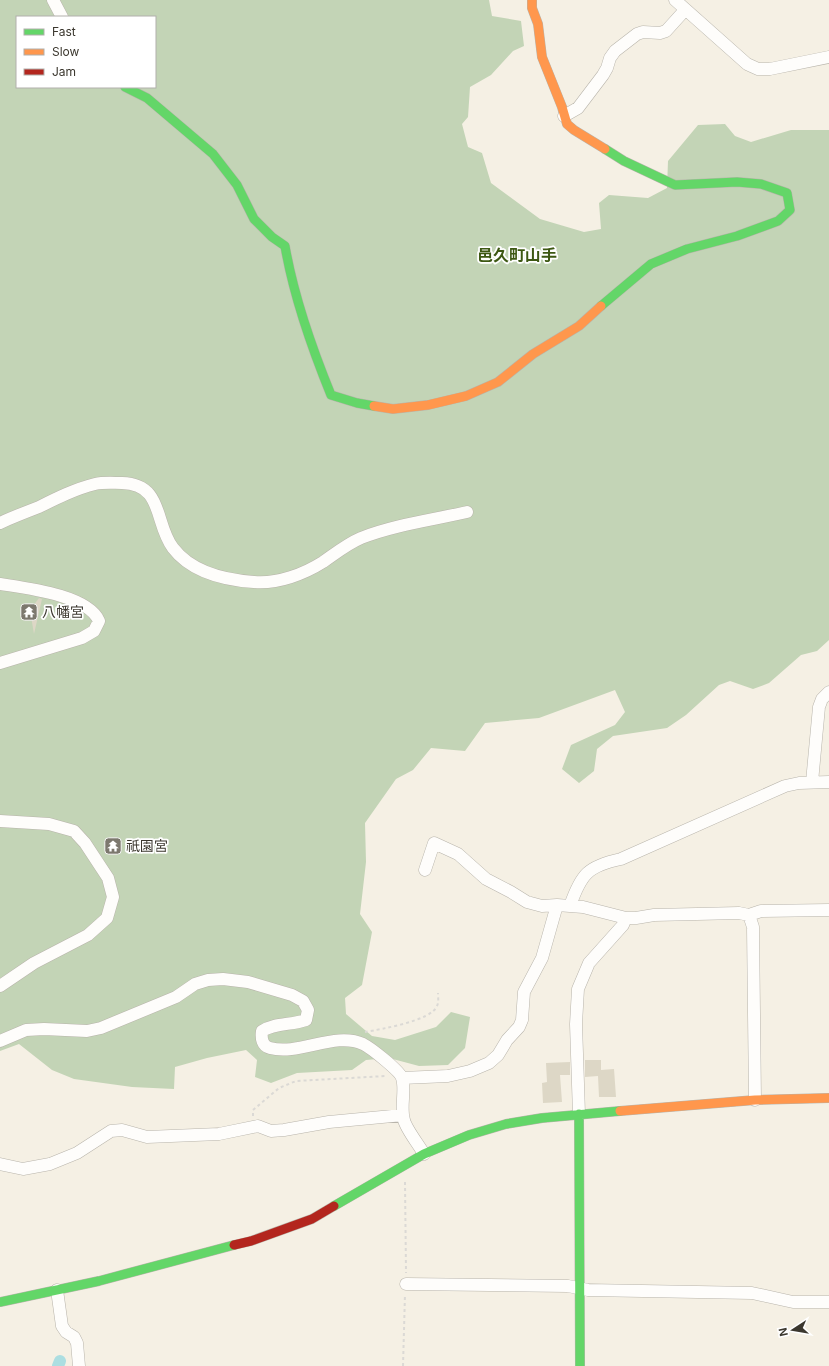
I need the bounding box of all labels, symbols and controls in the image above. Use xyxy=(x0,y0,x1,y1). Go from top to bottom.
legend xyxy=(16,16,156,88)
text: Fast xyxy=(52,24,76,39)
text: Slow xyxy=(52,44,80,59)
text: Jam xyxy=(52,64,76,79)
district label: 邑久町山手 xyxy=(477,245,557,265)
temple icon: 八幡宮 xyxy=(19,602,39,622)
place label: 八幡宮 xyxy=(42,603,84,620)
temple icon: 祇園宮 xyxy=(103,836,123,856)
place label: 祇園宮 xyxy=(126,837,168,854)
north arrow xyxy=(773,1310,813,1350)
text: N xyxy=(775,1327,791,1338)

